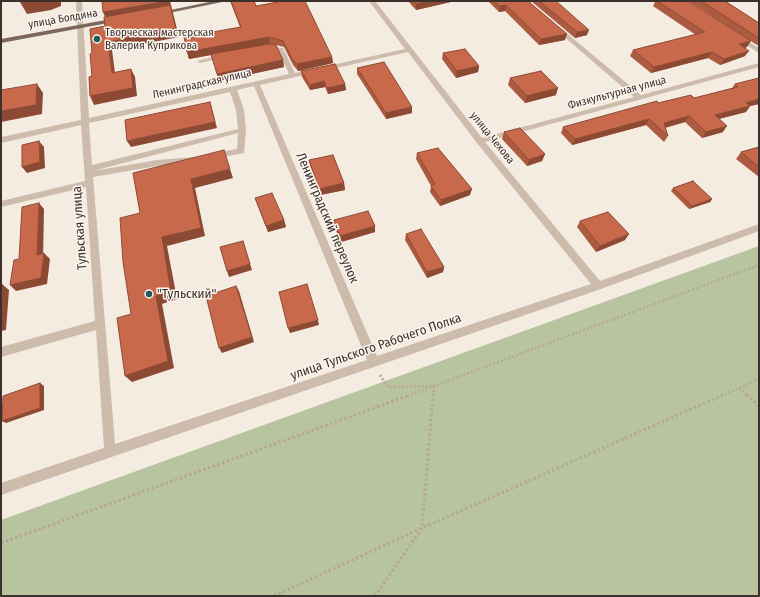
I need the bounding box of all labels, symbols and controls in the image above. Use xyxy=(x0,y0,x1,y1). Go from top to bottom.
street label: улица Болдина xyxy=(27,6,99,32)
place label: Творческая мастерская Валерия Куприкова xyxy=(105,26,214,52)
marker: Творческая мастерская Валерия Куприкова xyxy=(92,34,102,44)
street label: Ленинградская улица xyxy=(151,66,253,102)
street label: Физкультурная улица xyxy=(566,74,668,112)
street label: улица Чехова xyxy=(467,109,517,167)
street label: Ленинградский переулок xyxy=(292,150,362,286)
street label: Тульская улица xyxy=(69,186,91,270)
place label: "Тульский" xyxy=(157,286,216,302)
marker: "Тульский" xyxy=(144,289,154,299)
street label: улица Тульского Рабочего Полка xyxy=(289,310,463,384)

